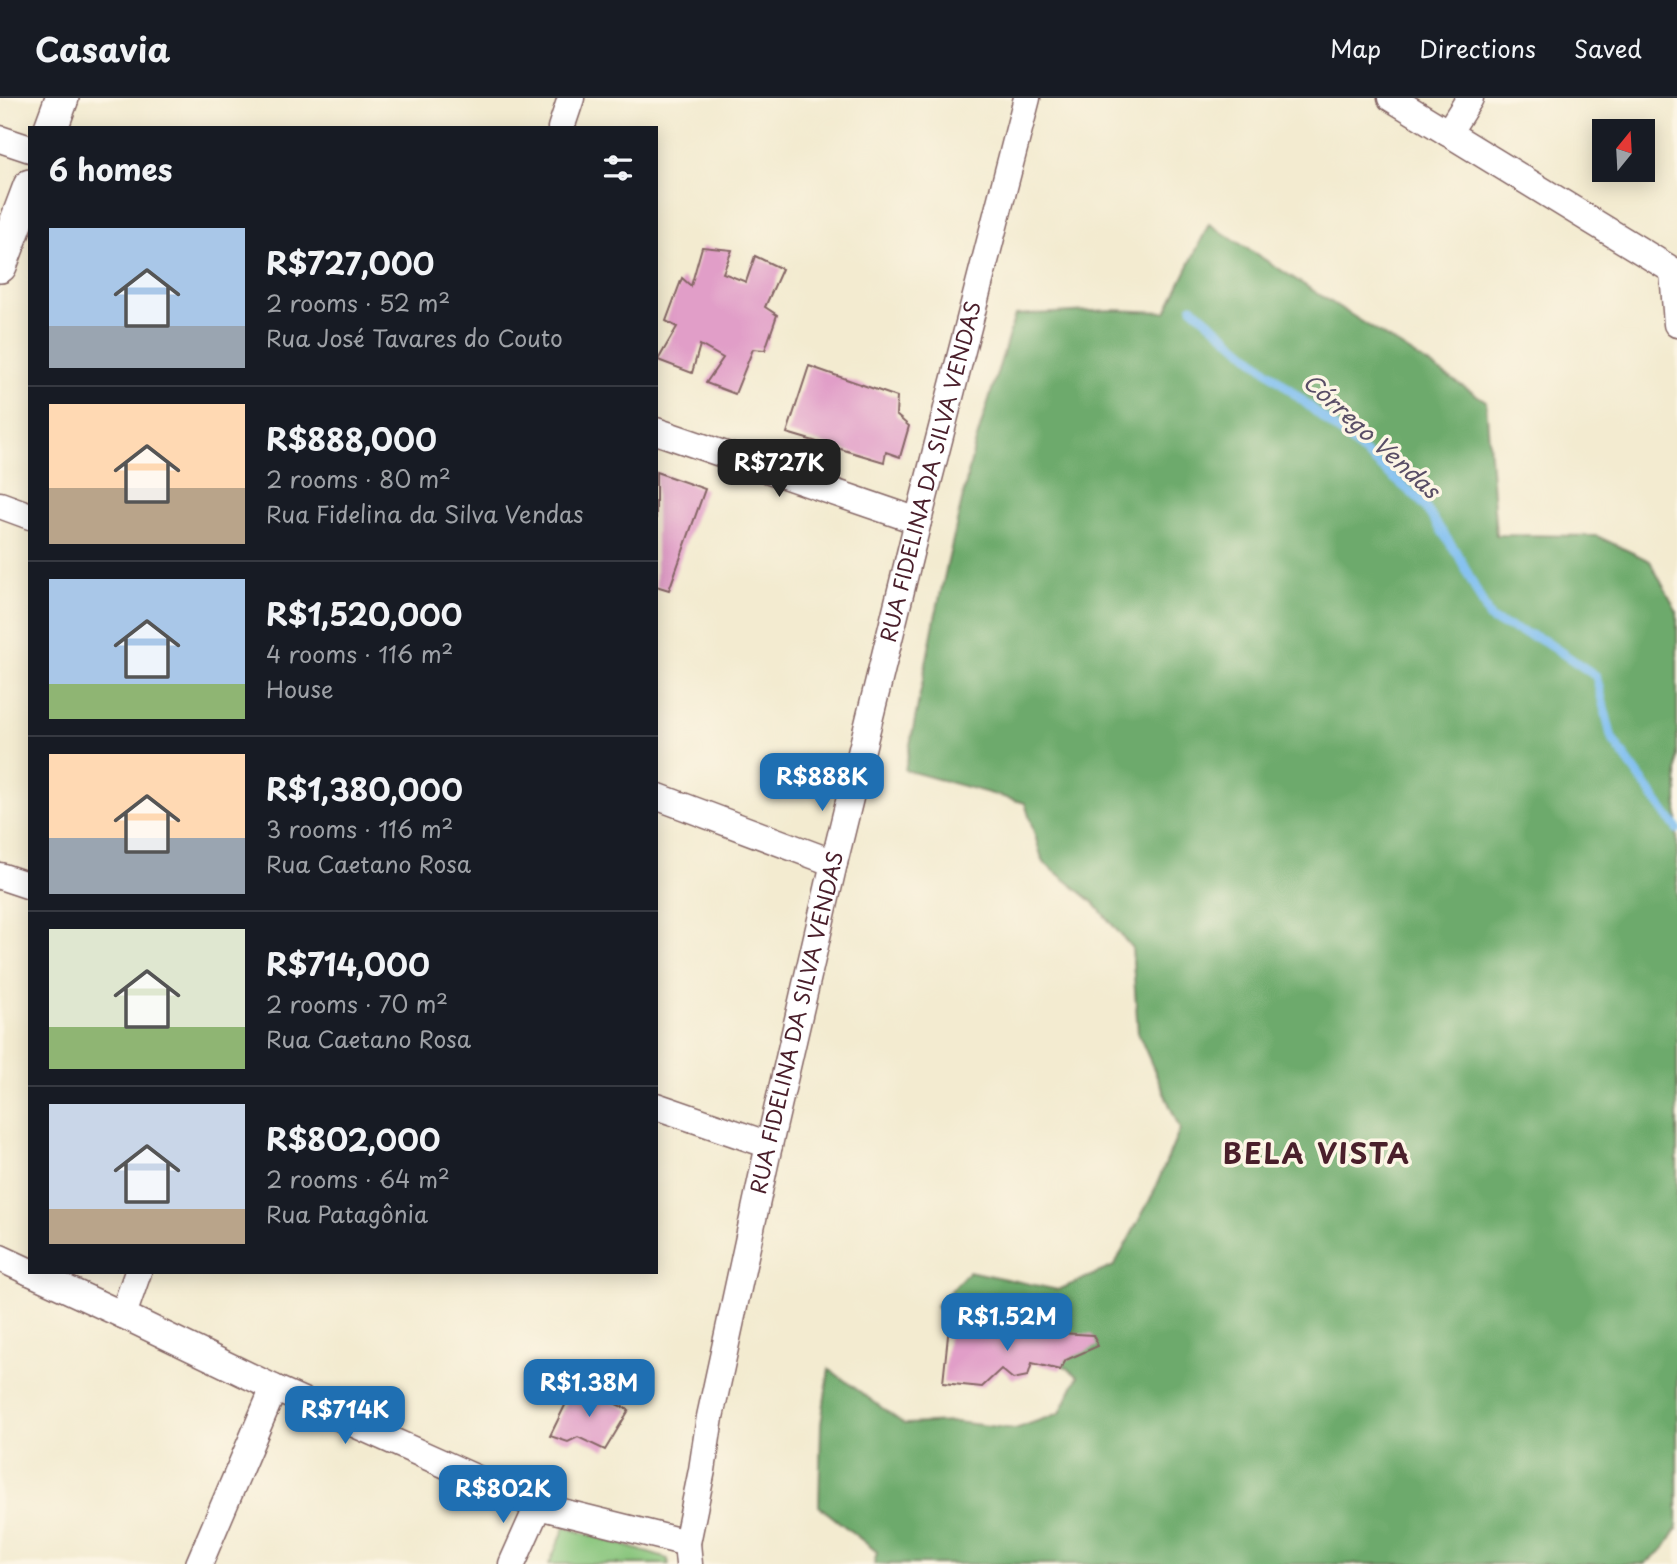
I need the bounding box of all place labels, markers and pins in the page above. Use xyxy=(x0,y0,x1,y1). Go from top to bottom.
pin: R$727K xyxy=(722,440,836,499)
pin: R$888K xyxy=(765,754,879,813)
pin: R$1.52M xyxy=(942,1294,1072,1353)
pin: R$1.38M xyxy=(524,1360,654,1419)
pin: R$714K xyxy=(288,1386,402,1446)
pin: R$802K xyxy=(446,1466,560,1525)

